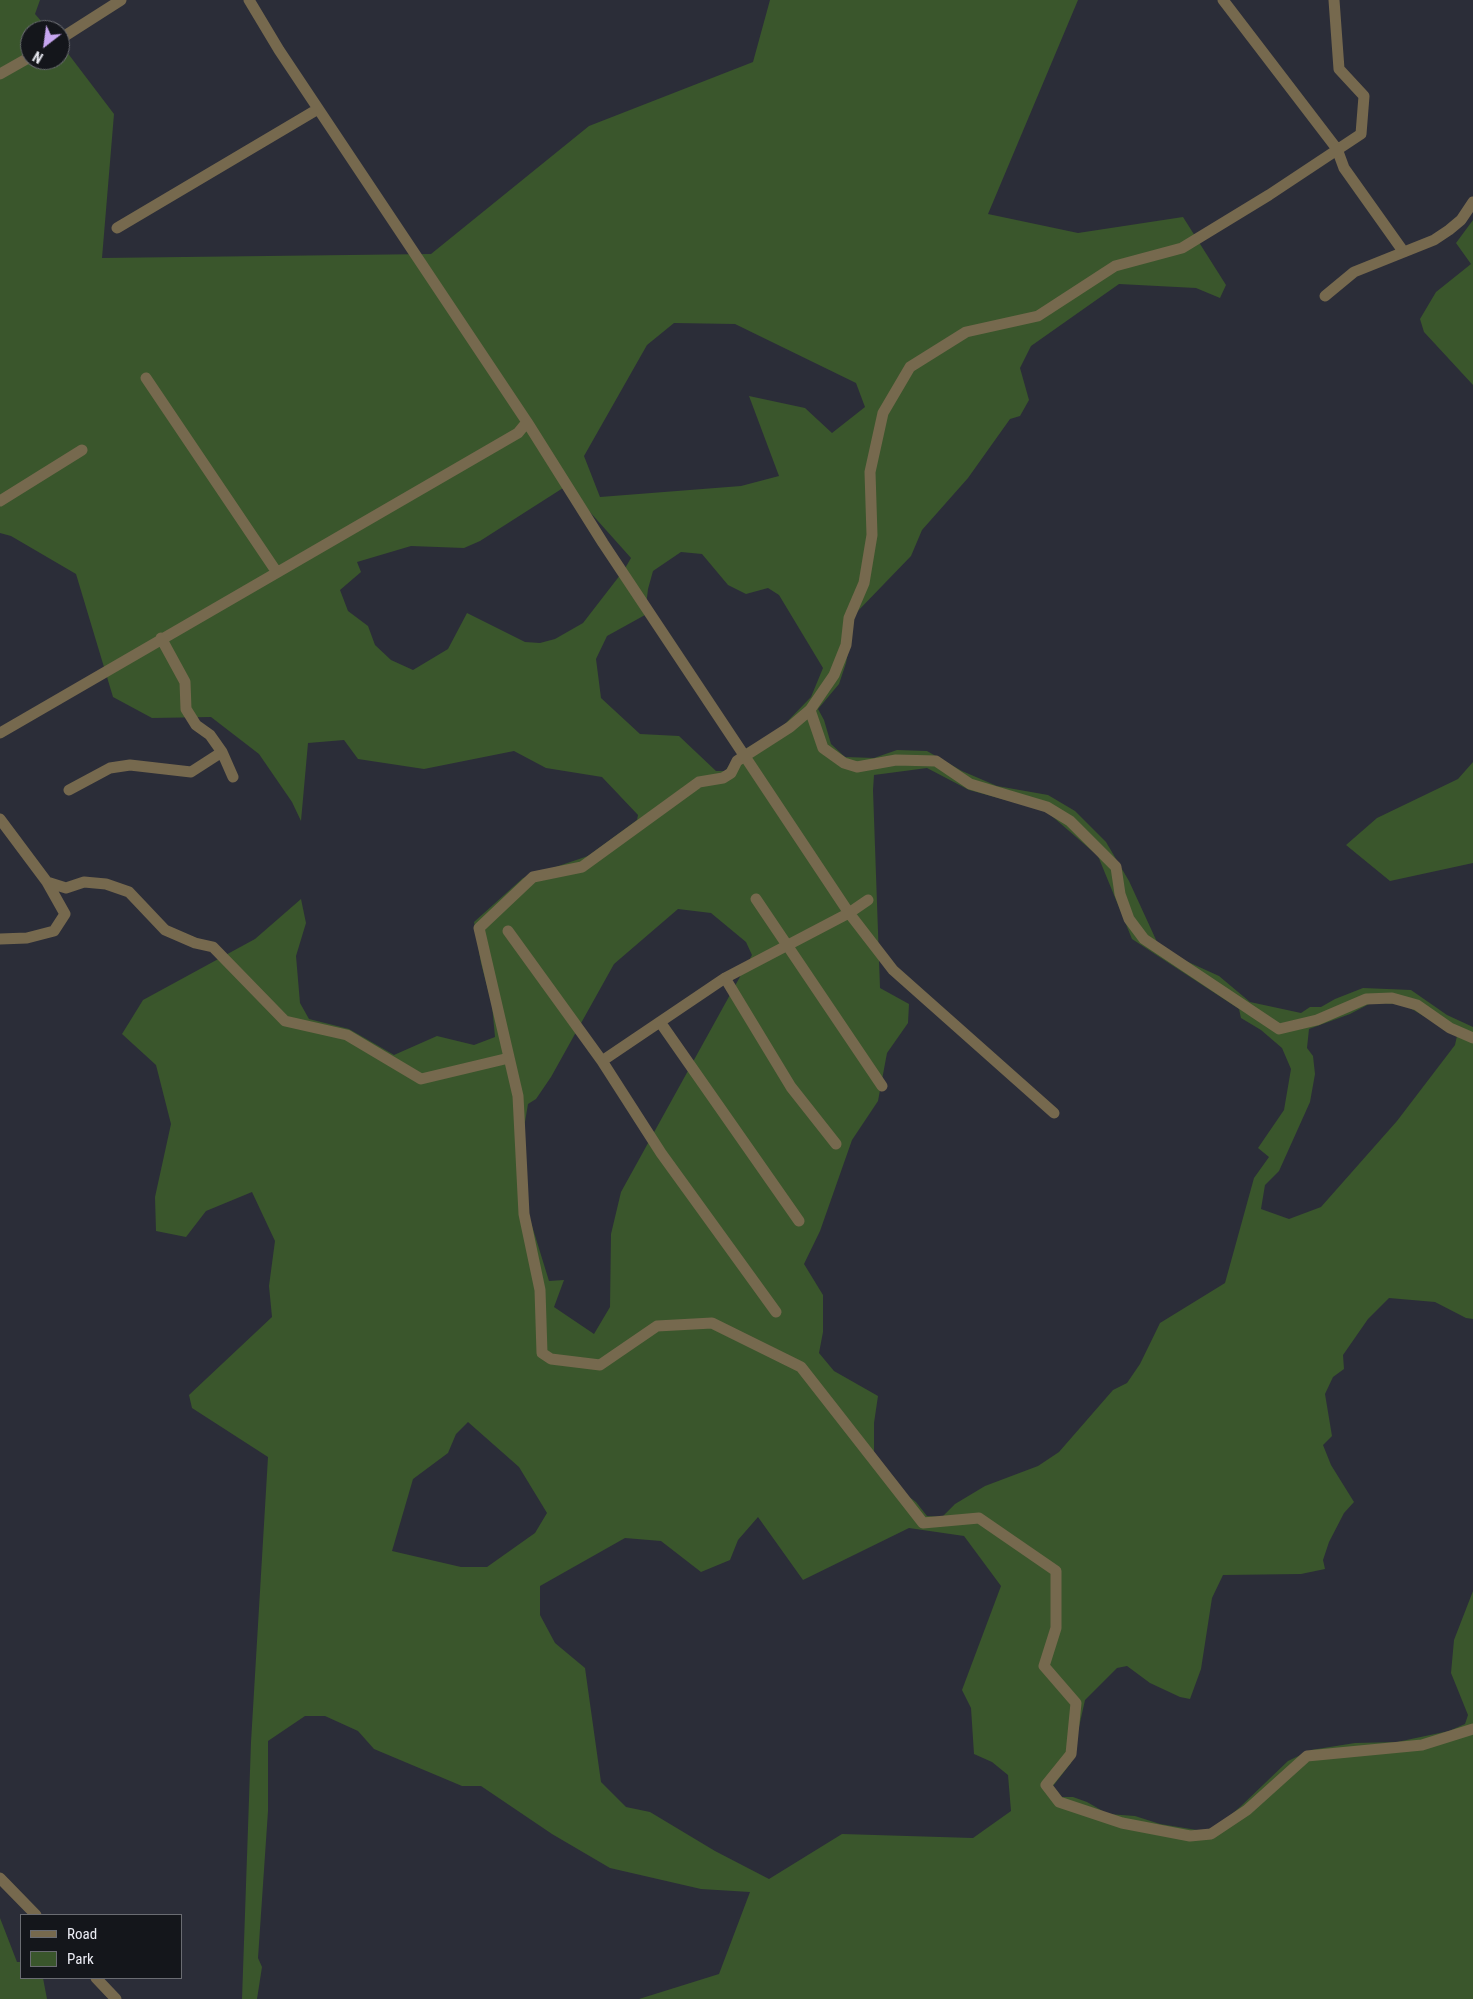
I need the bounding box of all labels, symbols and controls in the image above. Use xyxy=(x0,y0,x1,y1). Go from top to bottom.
north arrow xyxy=(20,20,70,70)
text: N xyxy=(30,48,46,66)
legend xyxy=(20,1914,182,1979)
text: Road xyxy=(67,1925,97,1943)
text: Park xyxy=(67,1950,94,1968)

